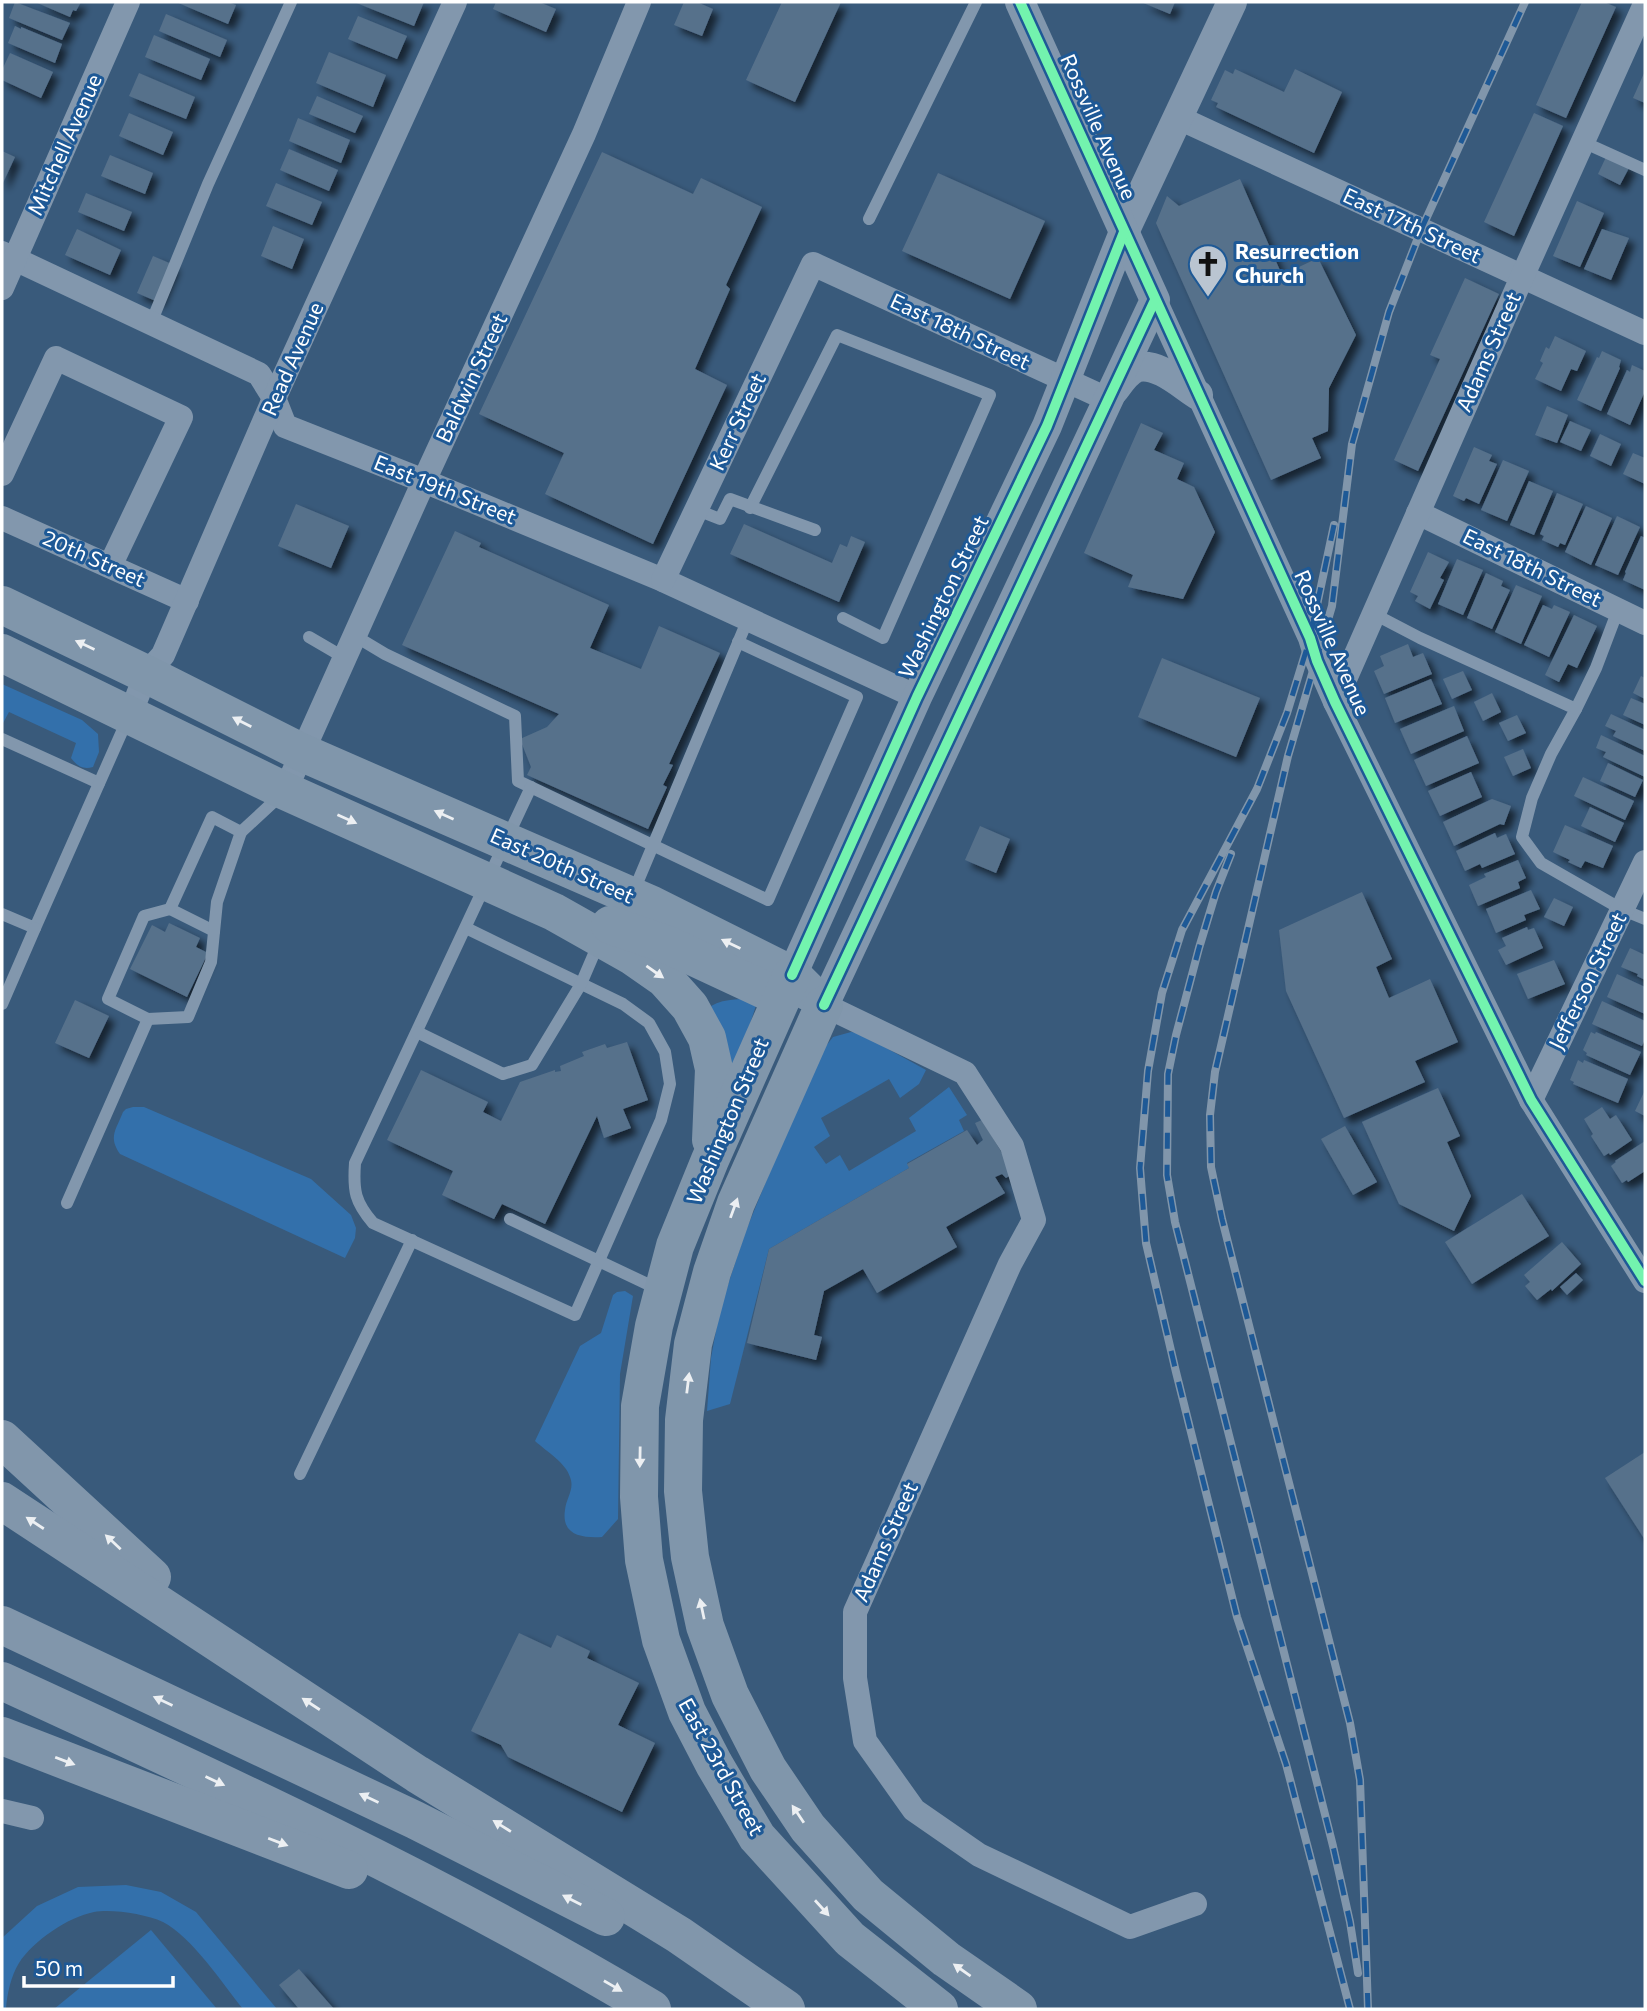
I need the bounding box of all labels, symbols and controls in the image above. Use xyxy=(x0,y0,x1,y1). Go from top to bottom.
street label: Rossville Avenue xyxy=(1056,50,1143,203)
street label: Mitchell Avenue xyxy=(21,70,106,219)
street label: East 17th Street xyxy=(1340,182,1486,268)
place label: Resurrection Church xyxy=(1235,238,1359,287)
church icon: Resurrection Church xyxy=(1187,243,1229,298)
street label: East 18th Street xyxy=(887,287,1034,374)
street label: Adams Street xyxy=(1450,288,1525,415)
street label: Read Avenue xyxy=(255,298,328,419)
street label: Baldwin Street xyxy=(430,309,511,446)
street label: Kerr Street xyxy=(703,369,770,474)
street label: East 19th Street xyxy=(371,449,520,529)
street label: Washington Street xyxy=(892,511,993,682)
street label: East 18th Street xyxy=(1459,522,1606,611)
street label: 20th Street xyxy=(40,524,150,591)
street label: Rossville Avenue xyxy=(1290,566,1377,719)
one-way arrow xyxy=(75,639,95,650)
one-way arrow xyxy=(232,717,252,728)
one-way arrow xyxy=(434,809,454,821)
one-way arrow xyxy=(337,813,357,825)
street label: East 20th Street xyxy=(487,822,638,908)
street label: Jefferson Street xyxy=(1543,908,1631,1053)
one-way arrow xyxy=(721,939,741,950)
one-way arrow xyxy=(646,965,664,979)
street label: Washington Street xyxy=(680,1034,773,1207)
one-way arrow xyxy=(729,1197,740,1218)
one-way arrow xyxy=(682,1372,693,1394)
one-way arrow xyxy=(634,1447,645,1469)
street label: Adams Street xyxy=(847,1478,922,1605)
one-way arrow xyxy=(26,1517,45,1530)
one-way arrow xyxy=(105,1534,122,1550)
one-way arrow xyxy=(696,1598,707,1620)
street label: East 23rd Street xyxy=(674,1693,770,1839)
one-way arrow xyxy=(153,1695,173,1707)
one-way arrow xyxy=(302,1697,320,1711)
one-way arrow xyxy=(55,1755,76,1766)
one-way arrow xyxy=(205,1775,225,1786)
one-way arrow xyxy=(359,1792,379,1804)
one-way arrow xyxy=(792,1804,805,1823)
one-way arrow xyxy=(493,1820,512,1833)
one-way arrow xyxy=(267,1837,288,1848)
one-way arrow xyxy=(562,1894,582,1906)
one-way arrow xyxy=(813,1899,829,1916)
scale bar xyxy=(24,1944,173,1988)
text: 50 m xyxy=(35,1955,83,1980)
one-way arrow xyxy=(953,1963,971,1977)
one-way arrow xyxy=(603,1980,622,1992)

